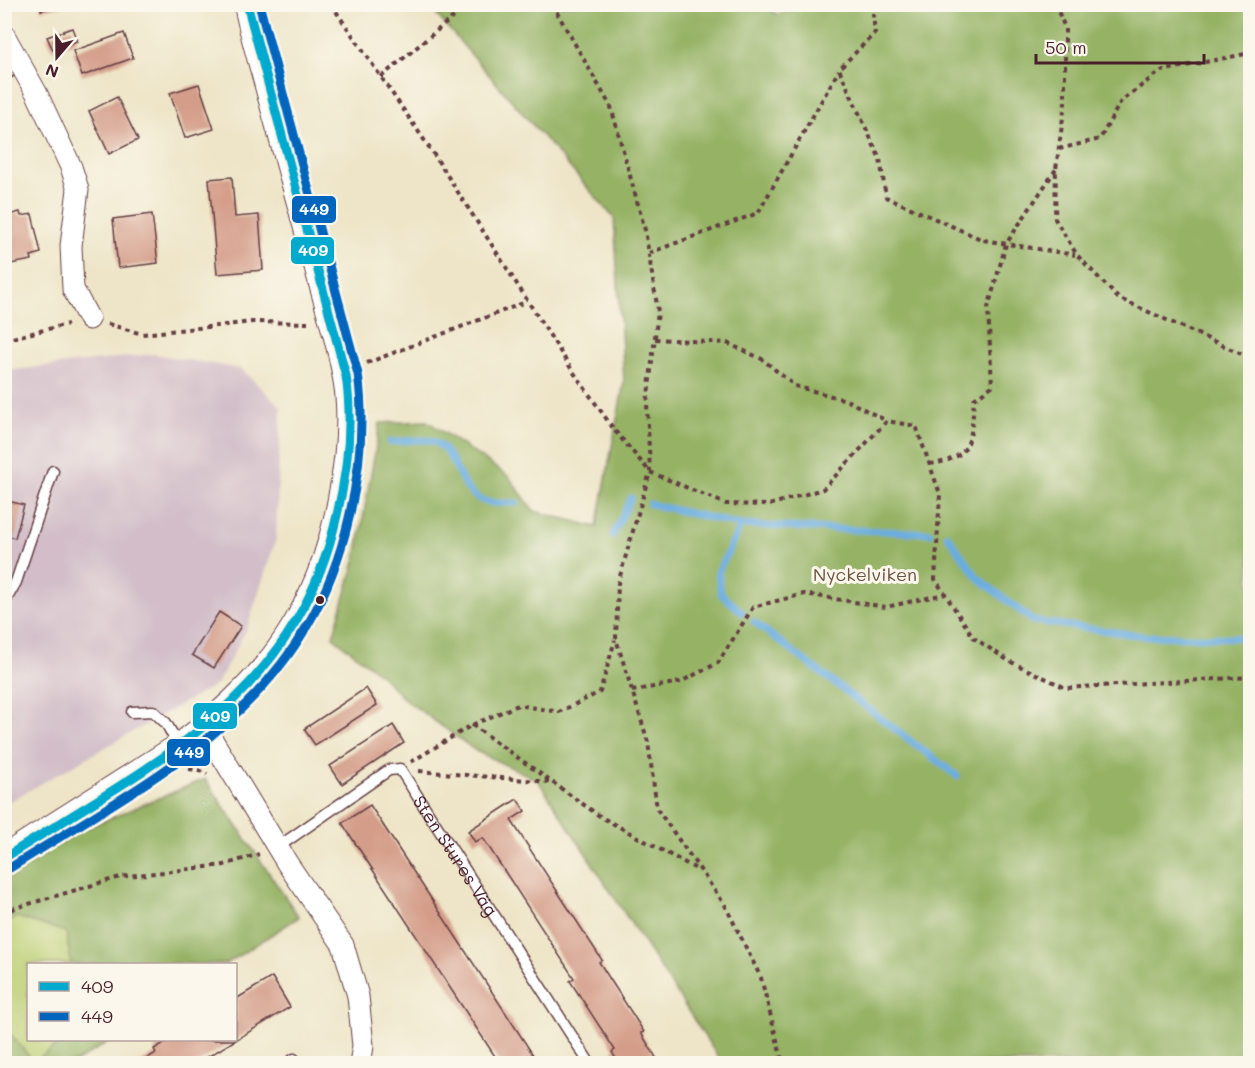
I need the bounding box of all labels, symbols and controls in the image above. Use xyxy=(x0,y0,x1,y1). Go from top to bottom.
north arrow xyxy=(27,27,87,87)
scale bar xyxy=(1036,27,1204,65)
text: 50 m xyxy=(1045,35,1087,59)
text: N xyxy=(42,60,61,84)
line badge: 449 xyxy=(291,195,337,224)
text: 449 xyxy=(299,198,329,219)
line badge: 409 xyxy=(290,236,335,265)
text: 409 xyxy=(298,239,328,260)
park label: Nyckelviken xyxy=(813,562,917,586)
unlabelled marker xyxy=(314,594,326,606)
line badge: 409 xyxy=(192,702,238,730)
text: 409 xyxy=(200,705,230,726)
line badge: 449 xyxy=(166,738,211,767)
text: 449 xyxy=(174,741,204,762)
street label: Sten Stures Väg xyxy=(408,790,504,921)
legend xyxy=(27,963,237,1041)
text: 409 xyxy=(81,974,114,998)
text: 449 xyxy=(81,1004,113,1028)

